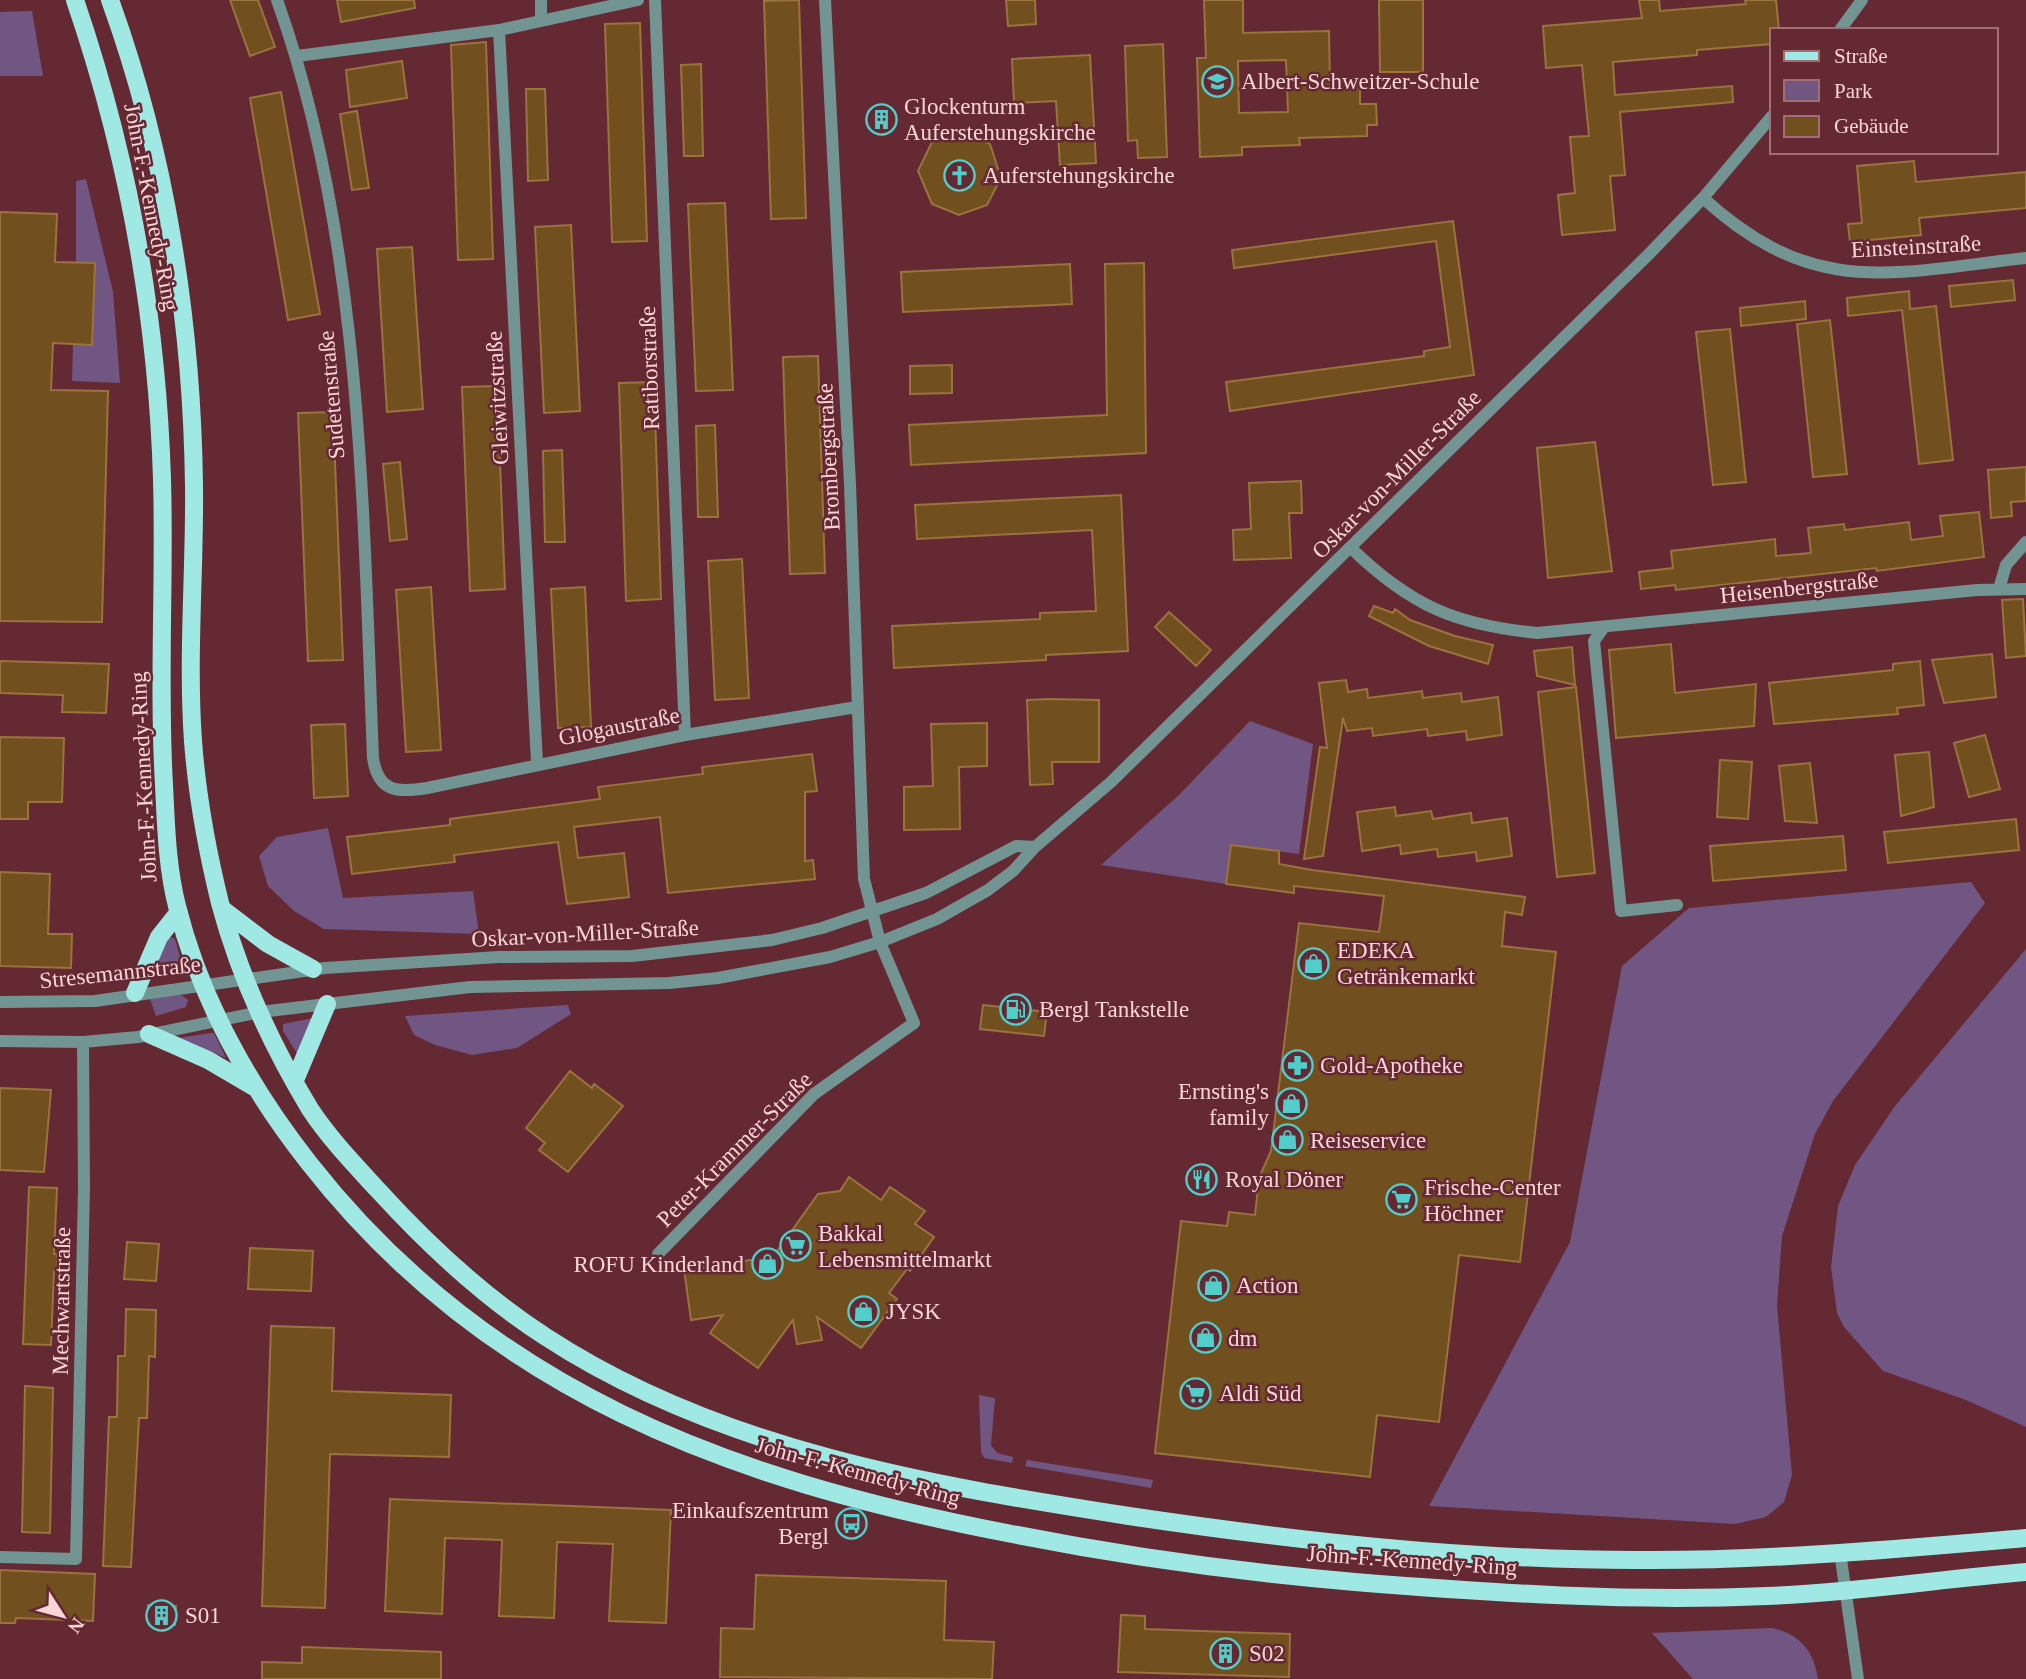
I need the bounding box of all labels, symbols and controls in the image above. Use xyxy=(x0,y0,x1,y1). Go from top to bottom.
legend xyxy=(1770,28,1998,154)
text: Straße xyxy=(1834,44,1888,68)
school or university icon: Albert-Schweitzer-Schule xyxy=(1201,64,1235,98)
place label: Albert-Schweitzer-Schule xyxy=(1241,69,1479,94)
text: Park xyxy=(1834,79,1873,103)
place label: Glockenturm Auferstehungskirche xyxy=(904,94,1096,145)
street label: John-F.-Kennedy-Ring xyxy=(119,101,184,313)
building icon: Glockenturm Auferstehungskirche xyxy=(864,102,898,136)
text: Gebäude xyxy=(1834,114,1909,138)
church icon: Auferstehungskirche xyxy=(943,158,977,192)
place label: Auferstehungskirche xyxy=(983,163,1175,188)
street label: Einsteinstraße xyxy=(1850,231,1982,262)
street label: Ratiborstraße xyxy=(635,306,664,430)
street label: Sudetenstraße xyxy=(313,330,350,460)
street label: Gleiwitzstraße xyxy=(482,330,513,466)
street label: Brombergstraße xyxy=(812,383,845,531)
street label: Oskar-von-Miller-Straße xyxy=(1307,385,1486,564)
street label: Heisenbergstraße xyxy=(1719,567,1880,608)
street label: John-F.-Kennedy-Ring xyxy=(125,671,162,883)
street label: Glogaustraße xyxy=(557,703,682,750)
street label: Oskar-von-Miller-Straße xyxy=(471,915,699,952)
place label: EDEKA Getränkemarkt xyxy=(1337,938,1476,989)
shop icon: EDEKA Getränkemarkt xyxy=(1297,946,1331,980)
street label: Stresemannstraße xyxy=(38,952,202,993)
fuel station icon: Bergl Tankstelle xyxy=(999,992,1033,1026)
place label: Bergl Tankstelle xyxy=(1039,997,1189,1022)
pharmacy icon: Gold-Apotheke xyxy=(1280,1048,1314,1082)
place label: Gold-Apotheke xyxy=(1320,1053,1463,1078)
street label: Peter-Krammer-Straße xyxy=(652,1067,817,1232)
place label: Ernsting's family xyxy=(1178,1079,1269,1130)
shop icon: Ernsting's family xyxy=(1275,1087,1309,1121)
shop icon: Reiseservice xyxy=(1270,1123,1304,1157)
place label: Reiseservice xyxy=(1310,1128,1426,1153)
restaurant icon: Royal Döner xyxy=(1185,1162,1219,1196)
place label: Royal Döner xyxy=(1225,1167,1344,1192)
place label: Frische-Center Höchner xyxy=(1424,1175,1561,1226)
supermarket icon: Frische-Center Höchner xyxy=(1384,1183,1418,1217)
place label: Bakkal Lebensmittelmarkt xyxy=(818,1221,992,1272)
street label: Mechwartstraße xyxy=(48,1227,75,1375)
supermarket icon: Bakkal Lebensmittelmarkt xyxy=(778,1229,812,1263)
shop icon: ROFU Kinderland xyxy=(750,1247,784,1281)
place label: ROFU Kinderland xyxy=(573,1252,744,1277)
shop icon: Action xyxy=(1196,1268,1230,1302)
place label: Action xyxy=(1236,1273,1299,1298)
shop icon: JYSK xyxy=(846,1294,880,1328)
place label: JYSK xyxy=(886,1299,941,1324)
shop icon: dm xyxy=(1188,1321,1222,1355)
place label: dm xyxy=(1228,1326,1258,1351)
supermarket icon: Aldi Süd xyxy=(1179,1376,1213,1410)
place label: Aldi Süd xyxy=(1219,1381,1302,1406)
street label: John-F.-Kennedy-Ring xyxy=(753,1432,963,1511)
place label: Einkaufszentrum Bergl xyxy=(672,1498,829,1549)
bus stop icon: Einkaufszentrum Bergl xyxy=(835,1506,869,1540)
street label: John-F.-Kennedy-Ring xyxy=(1306,1541,1519,1580)
north arrow xyxy=(28,1581,98,1651)
building icon: S01 xyxy=(145,1598,179,1632)
place label: S01 xyxy=(185,1603,221,1628)
text: N xyxy=(64,1614,89,1638)
building icon: S02 xyxy=(1209,1636,1243,1670)
place label: S02 xyxy=(1249,1641,1285,1666)

